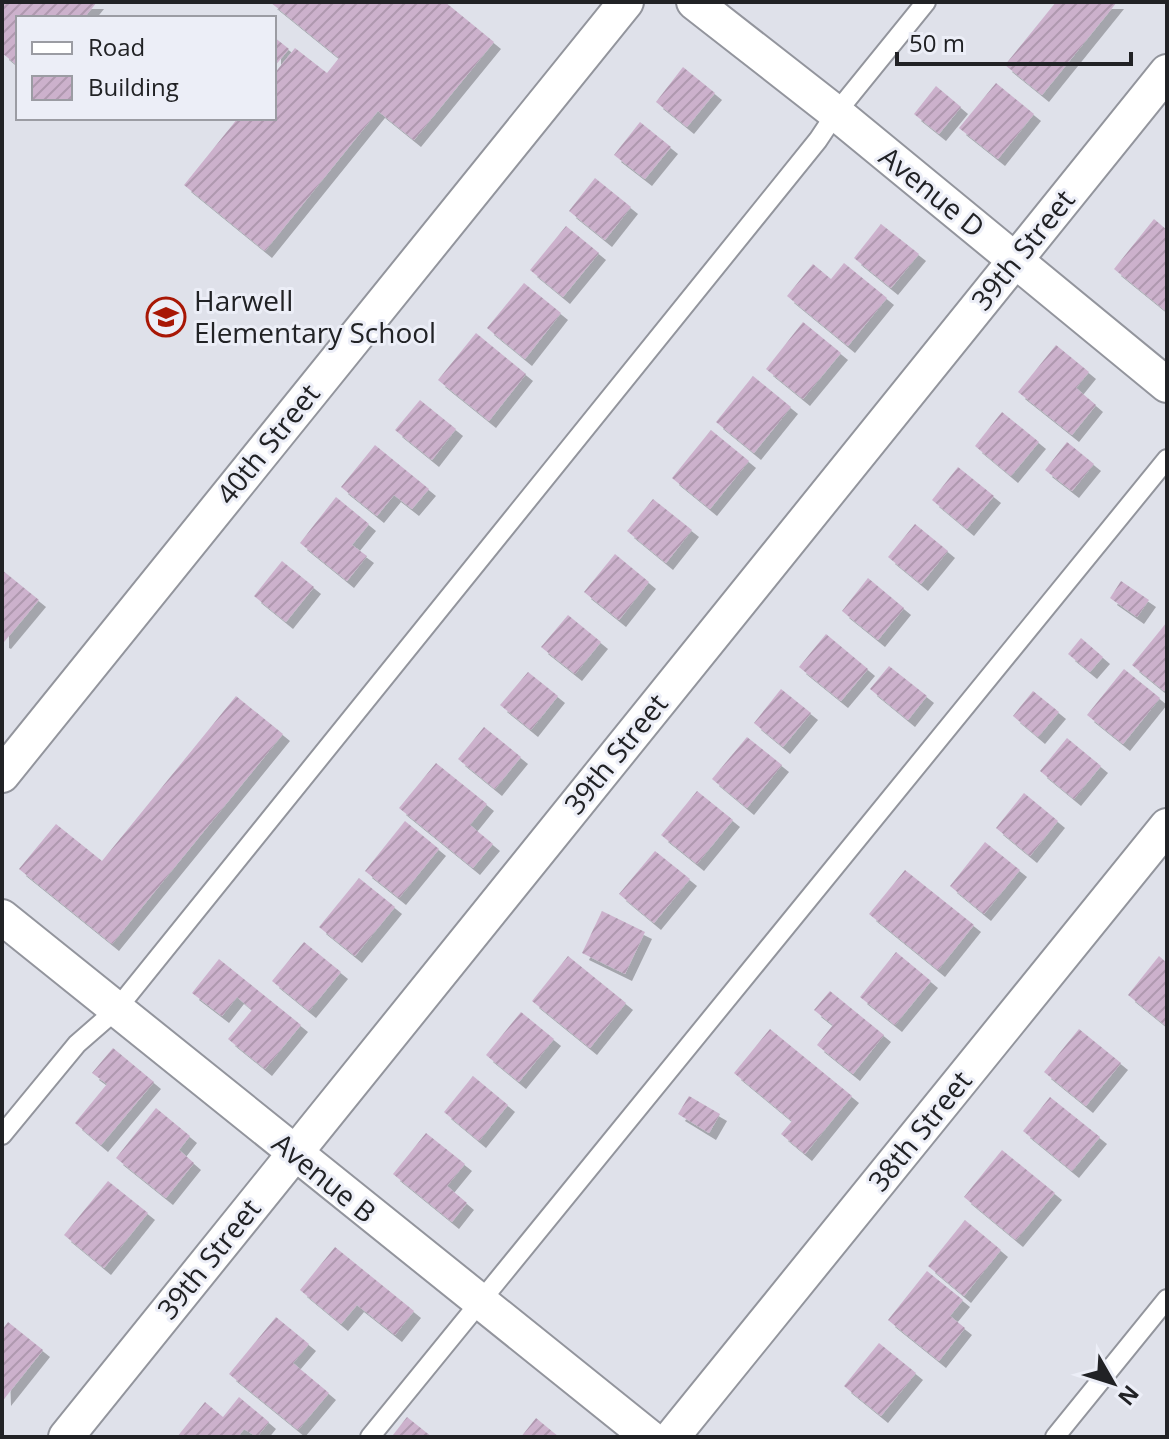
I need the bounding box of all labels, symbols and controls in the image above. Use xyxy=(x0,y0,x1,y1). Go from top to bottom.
legend xyxy=(16,16,276,120)
scale bar xyxy=(897,16,1131,66)
text: 50 m xyxy=(909,26,965,59)
text: Road xyxy=(88,30,145,63)
text: Building xyxy=(88,70,179,103)
street label: Avenue D xyxy=(872,137,993,245)
street label: 39th Street xyxy=(962,181,1083,318)
place label: Harwell Elementary School xyxy=(194,281,436,351)
school or university icon: Harwell Elementary School xyxy=(145,296,187,338)
street label: 40th Street xyxy=(207,375,328,512)
street label: 39th Street xyxy=(555,685,676,822)
street label: 38th Street xyxy=(859,1062,980,1199)
street label: Avenue B xyxy=(265,1124,384,1231)
street label: 39th Street xyxy=(148,1190,269,1327)
north arrow xyxy=(1073,1343,1153,1423)
text: N xyxy=(1112,1380,1147,1413)

